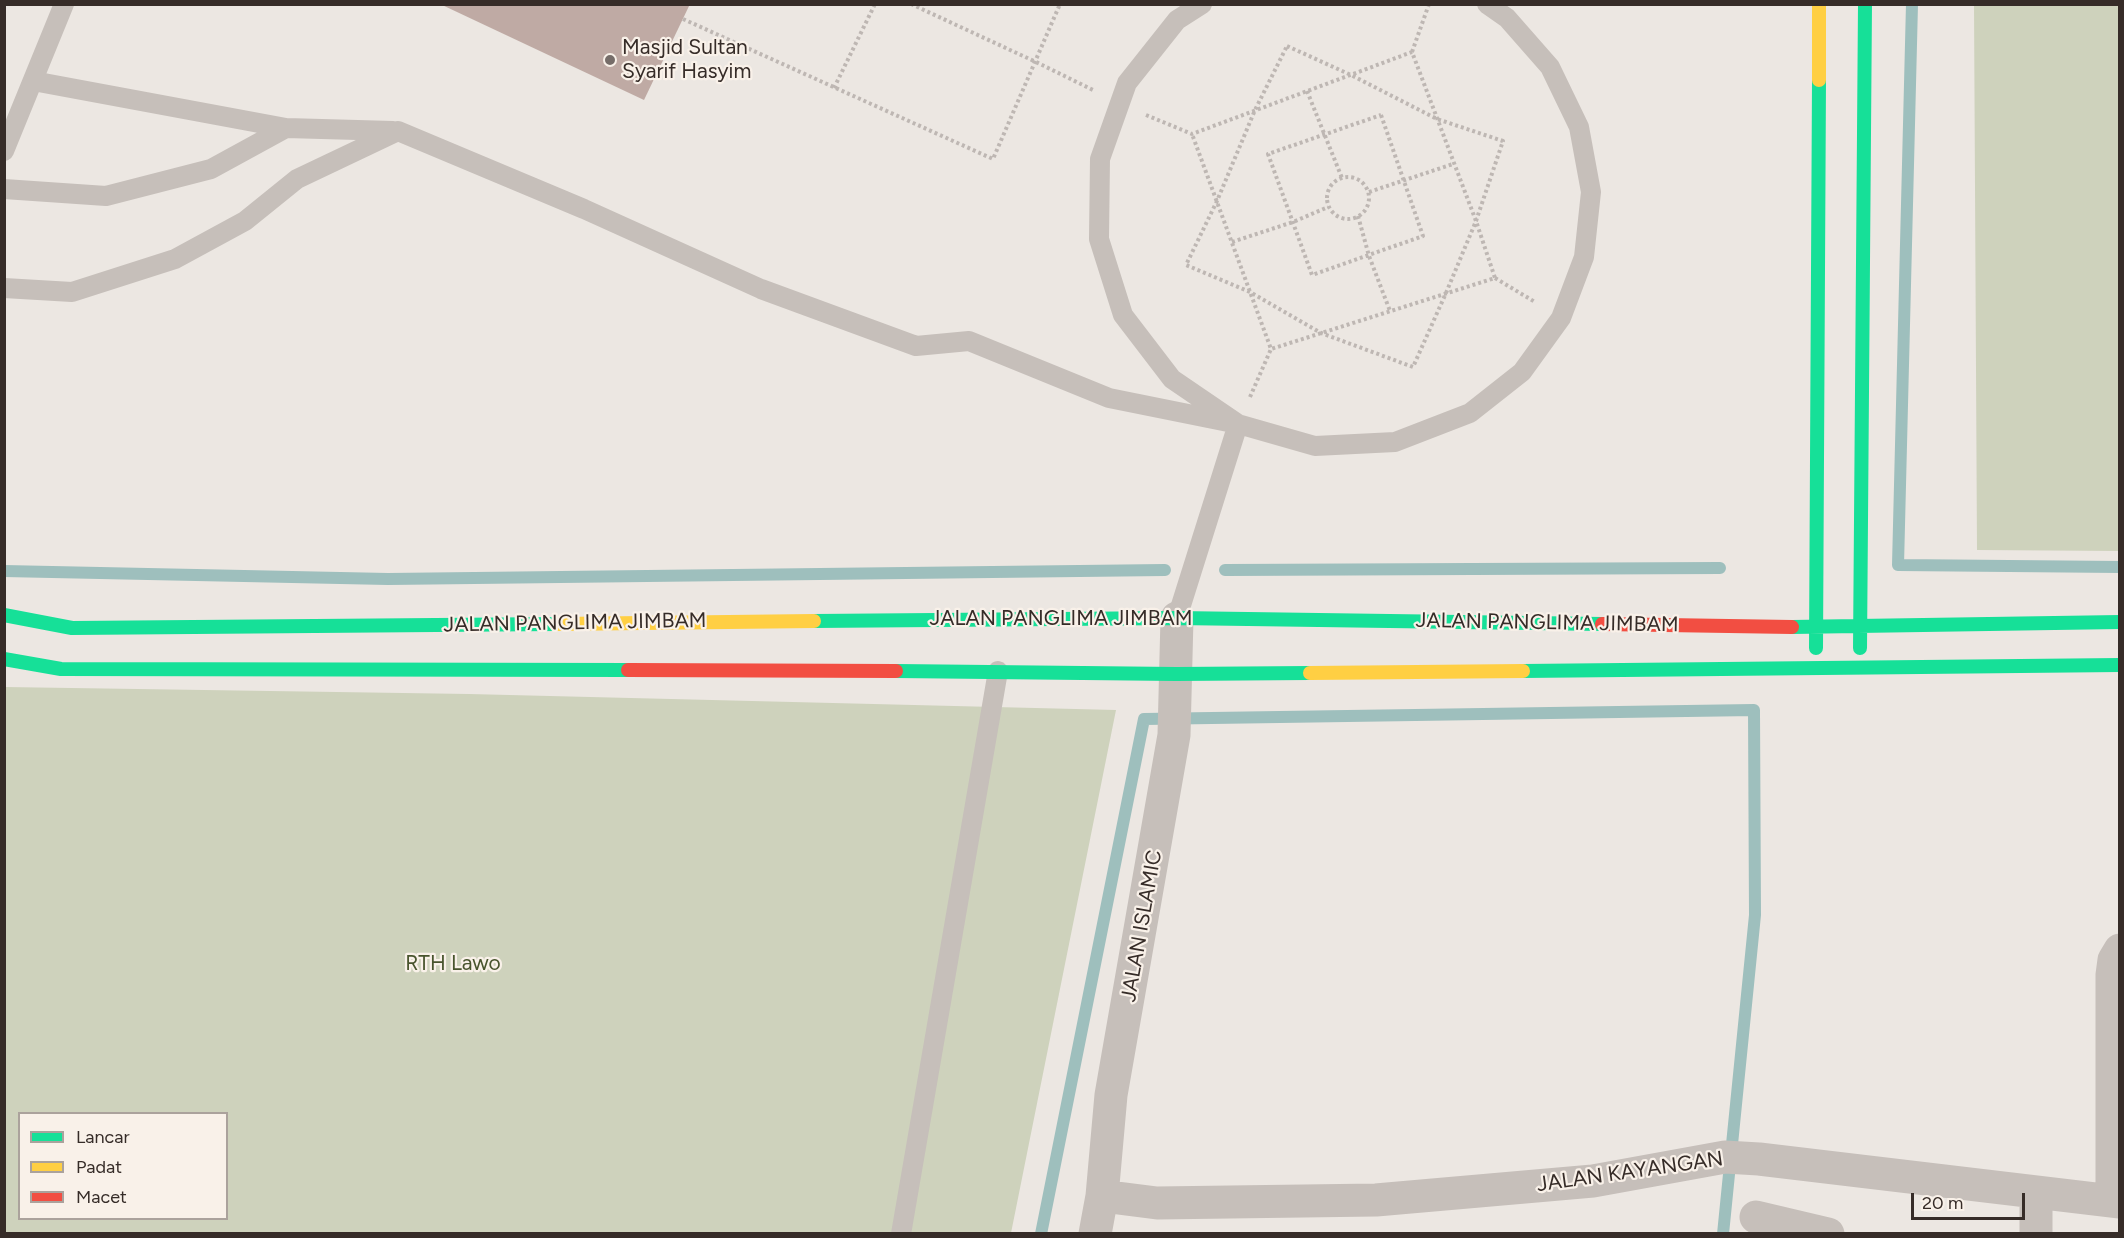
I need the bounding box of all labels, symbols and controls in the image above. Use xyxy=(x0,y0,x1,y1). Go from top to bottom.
place label: Masjid Sultan Syarif Hasyim xyxy=(622,35,751,85)
marker: Masjid Sultan Syarif Hasyim xyxy=(603,53,617,67)
street label: JALAN PANGLIMA JIMBAM xyxy=(929,606,1193,632)
street label: JALAN PANGLIMA JIMBAM xyxy=(443,608,707,638)
street label: JALAN PANGLIMA JIMBAM xyxy=(1415,608,1679,638)
street label: JALAN ISLAMIC xyxy=(1116,848,1168,1004)
park label: RTH Lawo xyxy=(405,951,501,977)
legend xyxy=(18,1112,228,1220)
text: Lancar xyxy=(76,1126,130,1148)
street label: JALAN KAYANGAN xyxy=(1535,1146,1725,1198)
text: Padat xyxy=(76,1156,122,1178)
scale bar xyxy=(1914,1181,2028,1219)
text: Macet xyxy=(76,1186,127,1208)
text: 20 m xyxy=(1922,1192,1963,1214)

